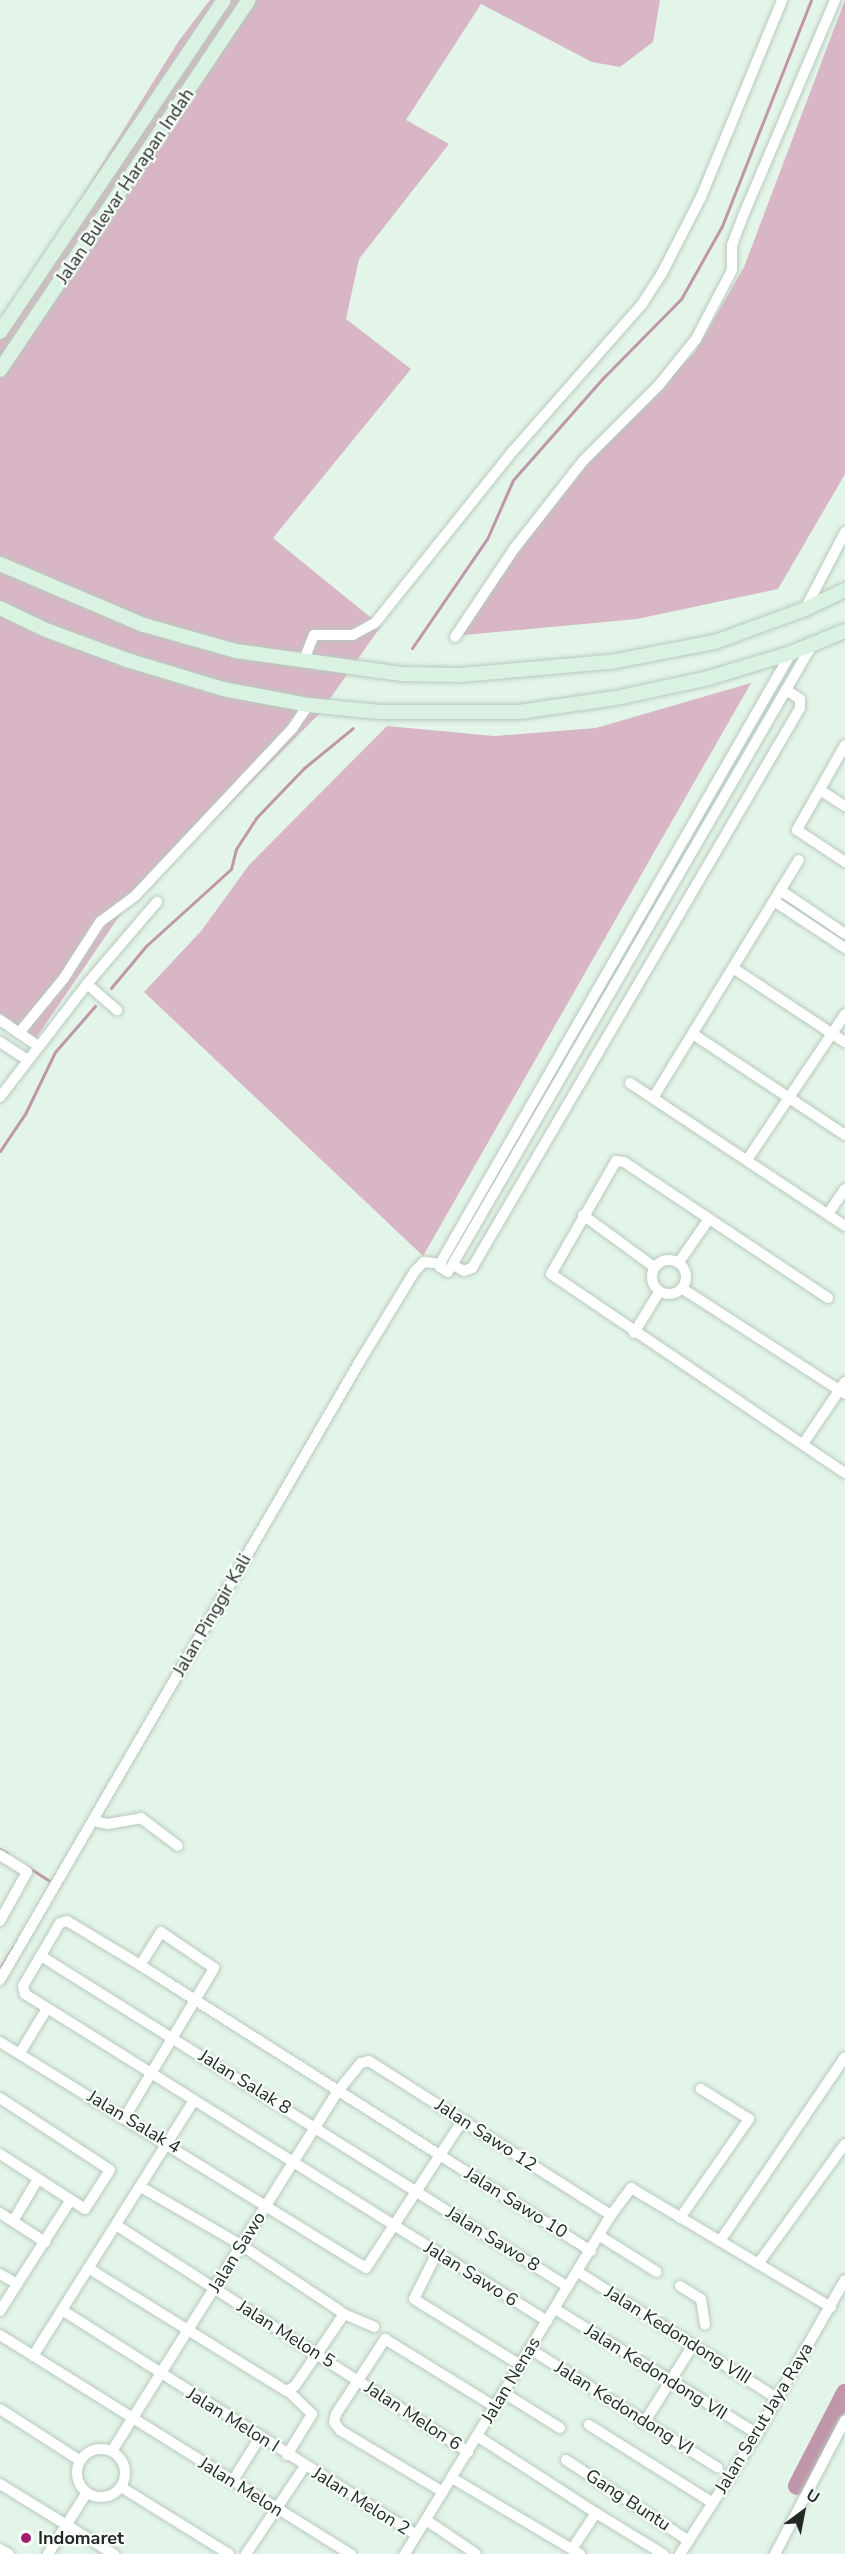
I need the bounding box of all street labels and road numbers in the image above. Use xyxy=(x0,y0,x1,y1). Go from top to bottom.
street label: Jalan Bulevar Harapan Indah xyxy=(51,84,199,288)
street label: Jalan Pinggir Kali xyxy=(168,1550,256,1680)
street label: Jalan Salak 8 xyxy=(195,2045,295,2119)
street label: Jalan Salak 4 xyxy=(83,2086,185,2158)
street label: Jalan Sawo 12 xyxy=(431,2094,541,2176)
street label: Jalan Sawo 10 xyxy=(461,2163,571,2243)
street label: Jalan Sawo 8 xyxy=(442,2202,544,2276)
street label: Jalan Sawo xyxy=(204,2208,270,2296)
street label: Jalan Sawo 6 xyxy=(420,2237,522,2311)
street label: Jalan Kedondong VIII xyxy=(601,2281,755,2389)
street label: Jalan Melon 5 xyxy=(233,2295,339,2373)
street label: Jalan Kedondong VII xyxy=(581,2319,731,2425)
street label: Jalan Nenas xyxy=(477,2333,545,2427)
street label: Jalan Serut Jaya Raya xyxy=(711,2339,817,2497)
street label: Jalan Kedondong VI xyxy=(551,2357,697,2459)
street label: Jalan Melon 6 xyxy=(361,2377,465,2455)
street label: Jalan Melon I xyxy=(183,2383,283,2457)
street label: Jalan Melon xyxy=(195,2453,287,2521)
street label: Jalan Melon 2 xyxy=(308,2462,414,2540)
street label: Gang Buntu xyxy=(581,2465,675,2535)

